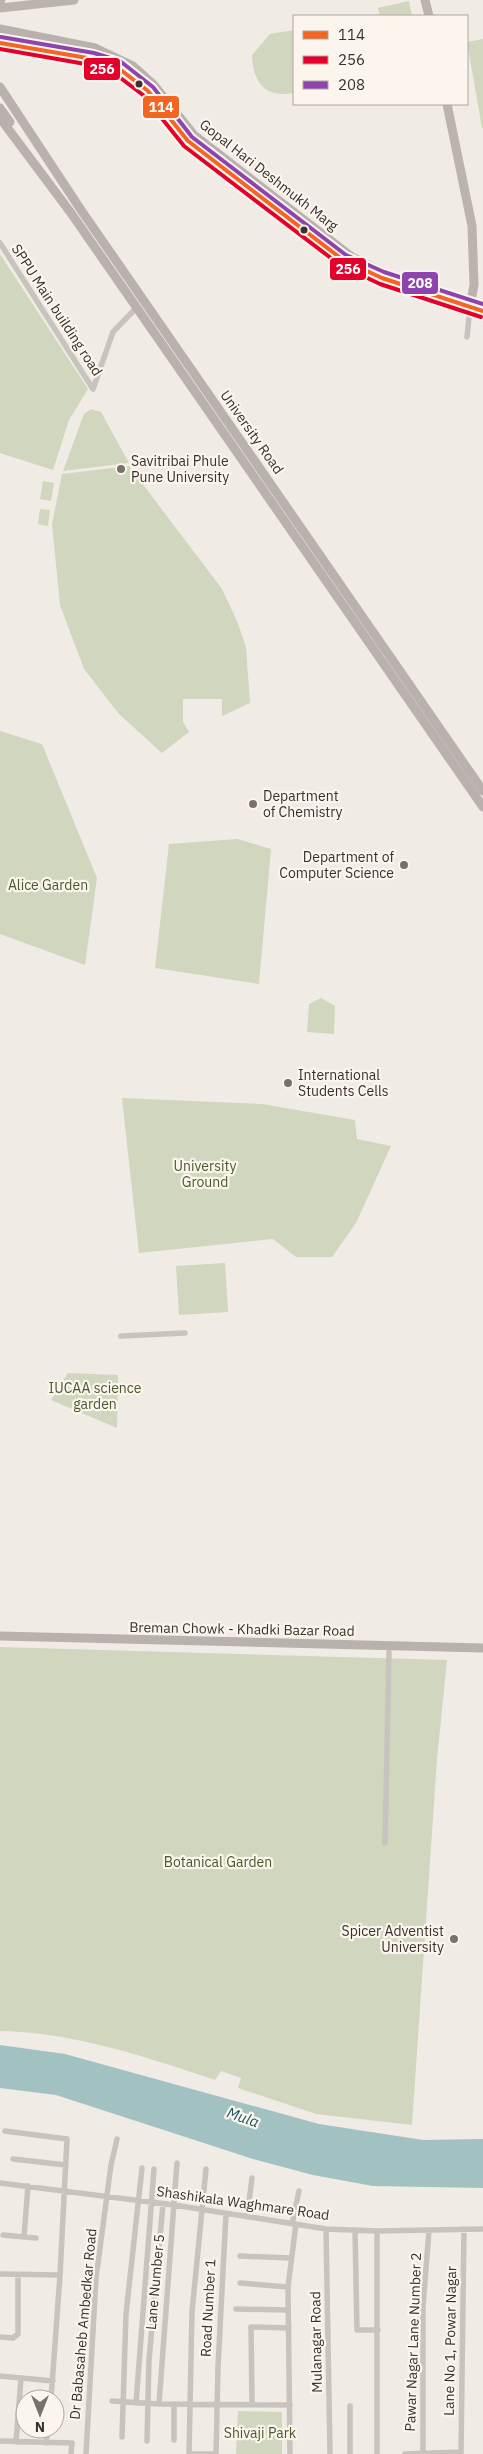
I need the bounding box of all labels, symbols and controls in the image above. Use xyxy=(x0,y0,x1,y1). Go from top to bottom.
legend xyxy=(293,15,468,105)
text: 114 xyxy=(338,25,365,44)
text: 256 xyxy=(338,50,365,69)
line badge: 256 xyxy=(83,57,121,81)
text: 256 xyxy=(89,60,115,78)
text: 208 xyxy=(338,75,365,94)
unlabelled marker xyxy=(134,79,144,89)
line badge: 114 xyxy=(142,95,180,119)
text: 114 xyxy=(148,98,174,116)
street label: Gopal Hari Deshmukh Marg xyxy=(196,115,343,235)
unlabelled marker xyxy=(299,225,309,235)
street label: SPPU Main building road xyxy=(8,241,106,379)
line badge: 256 xyxy=(329,257,367,281)
text: 256 xyxy=(335,260,361,278)
line badge: 208 xyxy=(401,271,439,295)
text: 208 xyxy=(407,274,433,292)
street label: University Road xyxy=(216,387,288,477)
place label: Savitribai Phule Pune University xyxy=(131,452,229,486)
marker: Savitribai Phule Pune University xyxy=(115,463,127,475)
place label: Department of Chemistry xyxy=(263,787,343,821)
marker: Department of Chemistry xyxy=(247,798,259,810)
place label: Department of Computer Science xyxy=(279,848,394,882)
marker: Department of Computer Science xyxy=(398,859,410,871)
park label: Alice Garden xyxy=(8,876,88,894)
place label: International Students Cells xyxy=(298,1066,389,1100)
marker: International Students Cells xyxy=(282,1077,294,1089)
park label: University Ground xyxy=(174,1157,236,1191)
park label: IUCAA science garden xyxy=(49,1379,142,1413)
street label: Breman Chowk - Khadki Bazar Road xyxy=(129,1618,355,1640)
park label: Botanical Garden xyxy=(164,1853,272,1871)
place label: Spicer Adventist University xyxy=(342,1922,444,1956)
marker: Spicer Adventist University xyxy=(448,1933,460,1945)
water label: Mula xyxy=(224,2103,262,2131)
street label: Shashikala Waghmare Road xyxy=(155,2182,331,2224)
street label: Dr Babasaheb Ambedkar Road xyxy=(66,2228,100,2420)
street label: Lane Number 5 xyxy=(142,2233,168,2331)
street label: Pawar Nagar Lane Number 2 xyxy=(401,2252,425,2432)
street label: Road Number 1 xyxy=(196,2258,220,2358)
street label: Lane No 1, Powar Nagar xyxy=(440,2266,460,2416)
street label: Mulanagar Road xyxy=(306,2291,326,2393)
north arrow xyxy=(15,2389,65,2439)
text: N xyxy=(35,2418,45,2436)
park label: Shivaji Park xyxy=(224,2424,297,2442)

